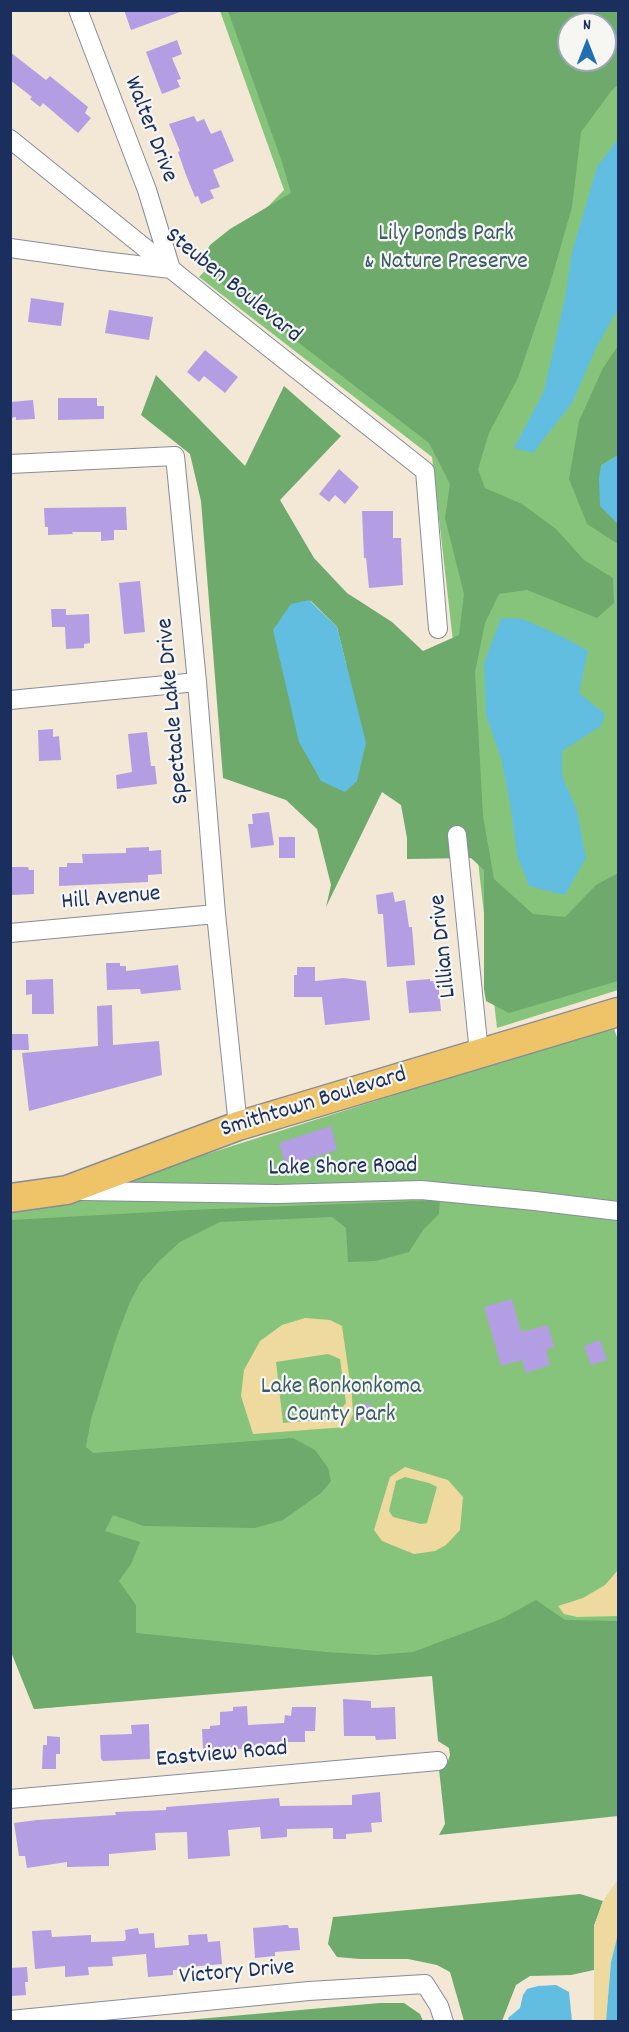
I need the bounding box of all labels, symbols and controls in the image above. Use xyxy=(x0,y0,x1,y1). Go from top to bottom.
north arrow xyxy=(557,12,617,72)
text: N xyxy=(583,14,591,37)
street label: Walter Drive xyxy=(116,73,182,187)
park label: Lily Ponds Park & Nature Preserve xyxy=(364,222,528,278)
street label: Steuben Boulevard xyxy=(158,223,306,351)
street label: Spectacle Lake Drive xyxy=(153,617,197,805)
street label: Hill Avenue xyxy=(60,881,162,919)
street label: Lillian Drive xyxy=(425,893,465,999)
street label: Smithtown Boulevard xyxy=(218,1062,410,1146)
street label: Lake Shore Road xyxy=(268,1153,418,1185)
park label: Lake Ronkonkoma County Park xyxy=(261,1375,421,1431)
street label: Eastview Road xyxy=(155,1736,289,1776)
street label: Victory Drive xyxy=(178,1955,296,1993)

